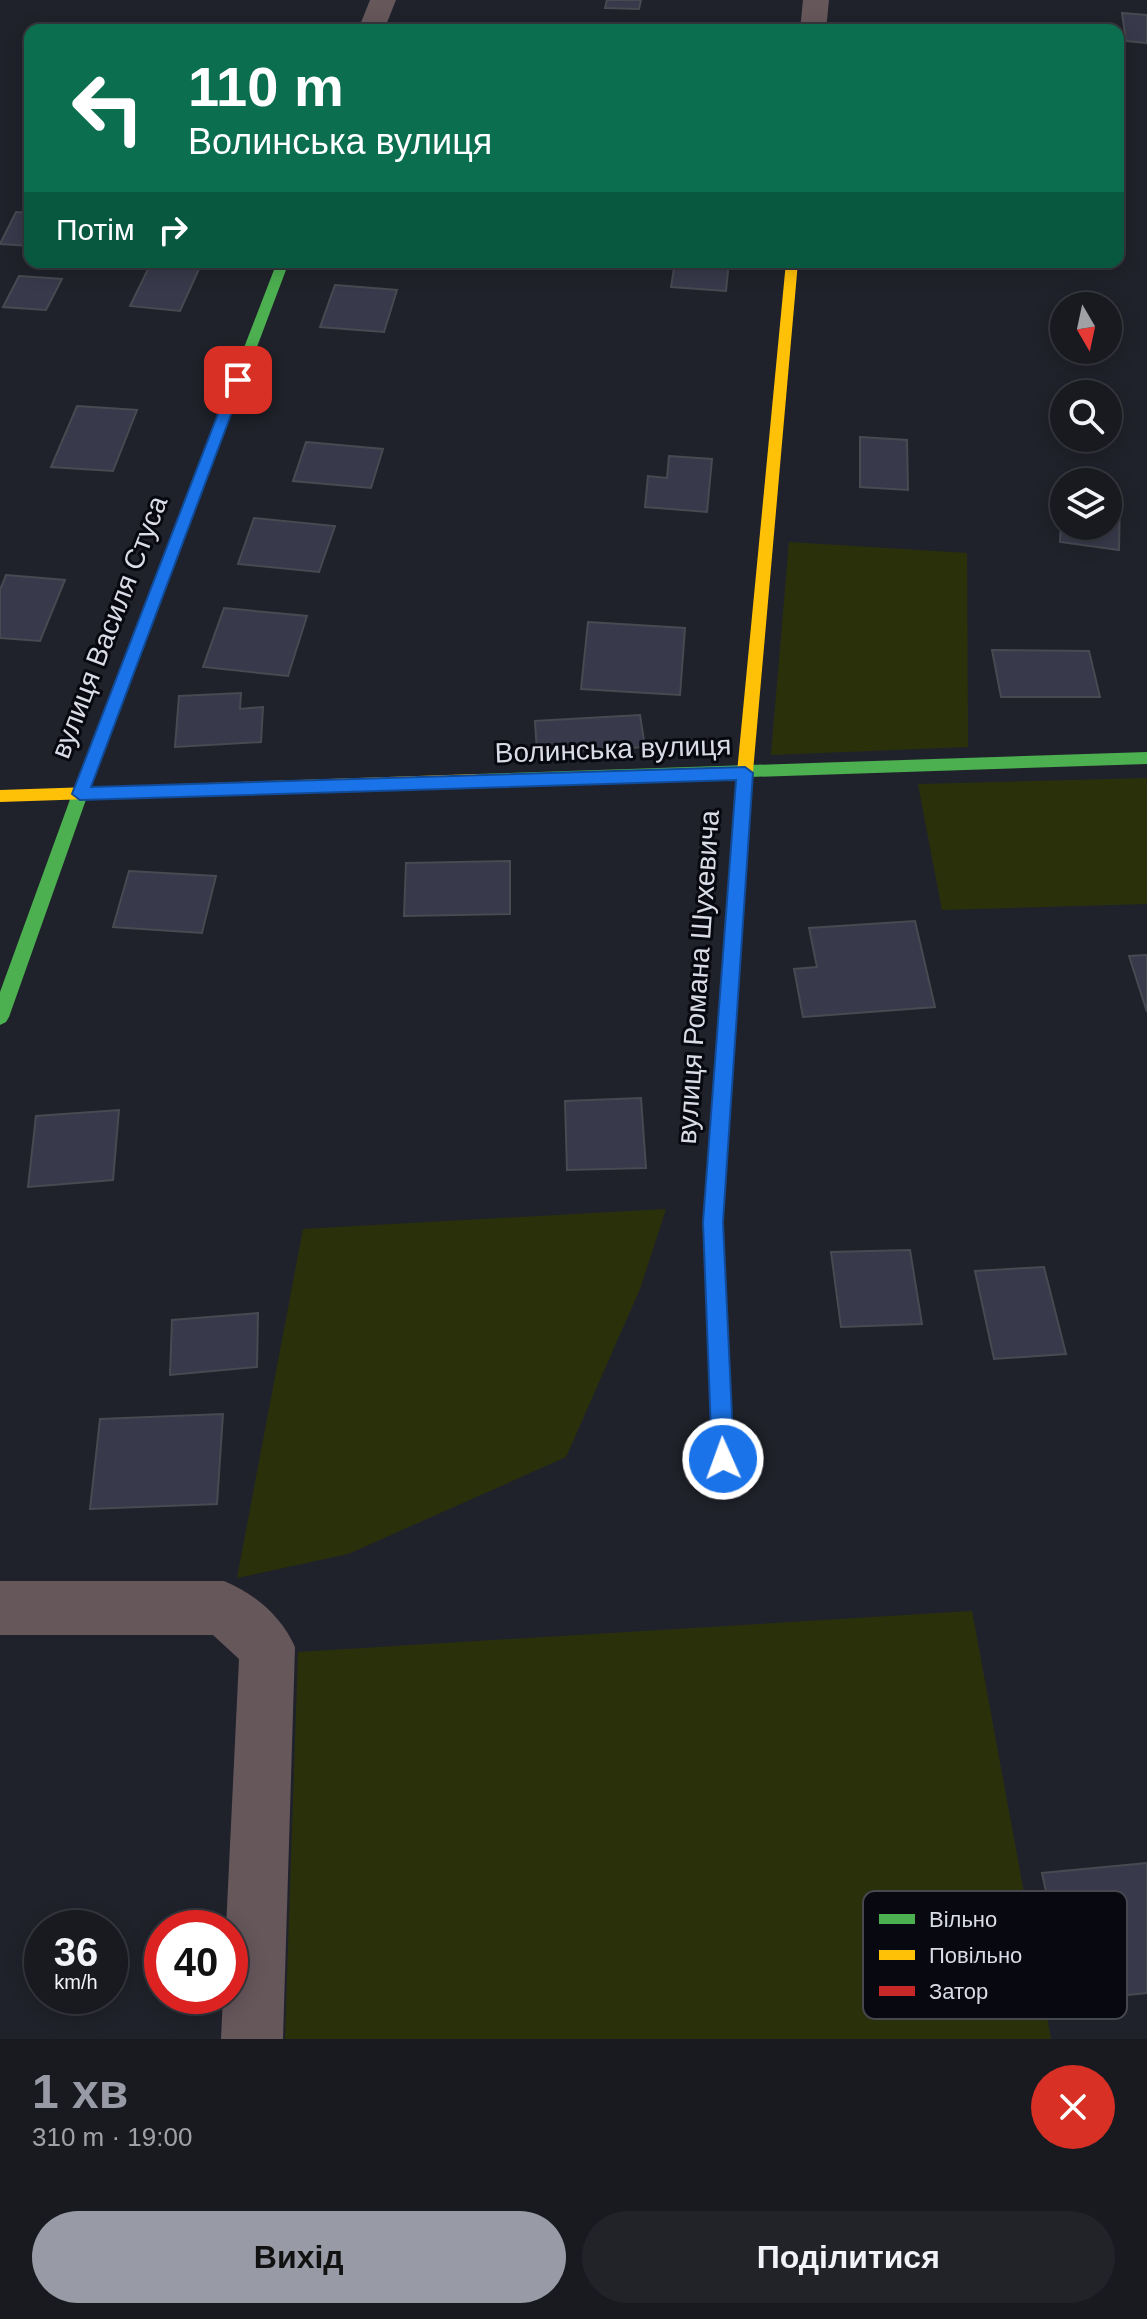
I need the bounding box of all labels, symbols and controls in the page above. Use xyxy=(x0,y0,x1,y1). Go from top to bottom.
text: 110 m xyxy=(188,55,344,118)
icon: left xyxy=(56,56,160,160)
text: Волинська вулиця xyxy=(188,121,492,162)
icon: right xyxy=(151,208,195,252)
text: Потім xyxy=(56,213,135,246)
north arrow xyxy=(1050,292,1122,364)
map controls xyxy=(1050,292,1122,540)
pin xyxy=(204,346,272,414)
icon: arrive xyxy=(216,358,260,402)
button: search xyxy=(1050,380,1122,452)
button: layers xyxy=(1050,468,1122,540)
street label: вулиця Василя Стуса xyxy=(45,491,174,763)
street label: Волинська вулиця xyxy=(494,729,732,769)
street label: вулиця Романа Шухевича xyxy=(671,808,725,1145)
position arrow xyxy=(681,1417,765,1501)
legend xyxy=(863,1891,1127,2019)
text: Вільно xyxy=(929,1907,997,1932)
speed limit sign: 40 xyxy=(144,1910,248,2014)
text: 36 xyxy=(54,1930,98,1974)
text: Повільно xyxy=(929,1943,1022,1968)
text: km/h xyxy=(54,1971,98,1993)
text: Затор xyxy=(929,1979,988,2004)
text: 1 хв xyxy=(32,2065,128,2118)
button: close xyxy=(1031,2065,1115,2149)
text: 310 m · 19:00 xyxy=(32,2122,192,2152)
button: Вихід xyxy=(32,2211,566,2303)
button: Поділитися xyxy=(582,2211,1115,2303)

